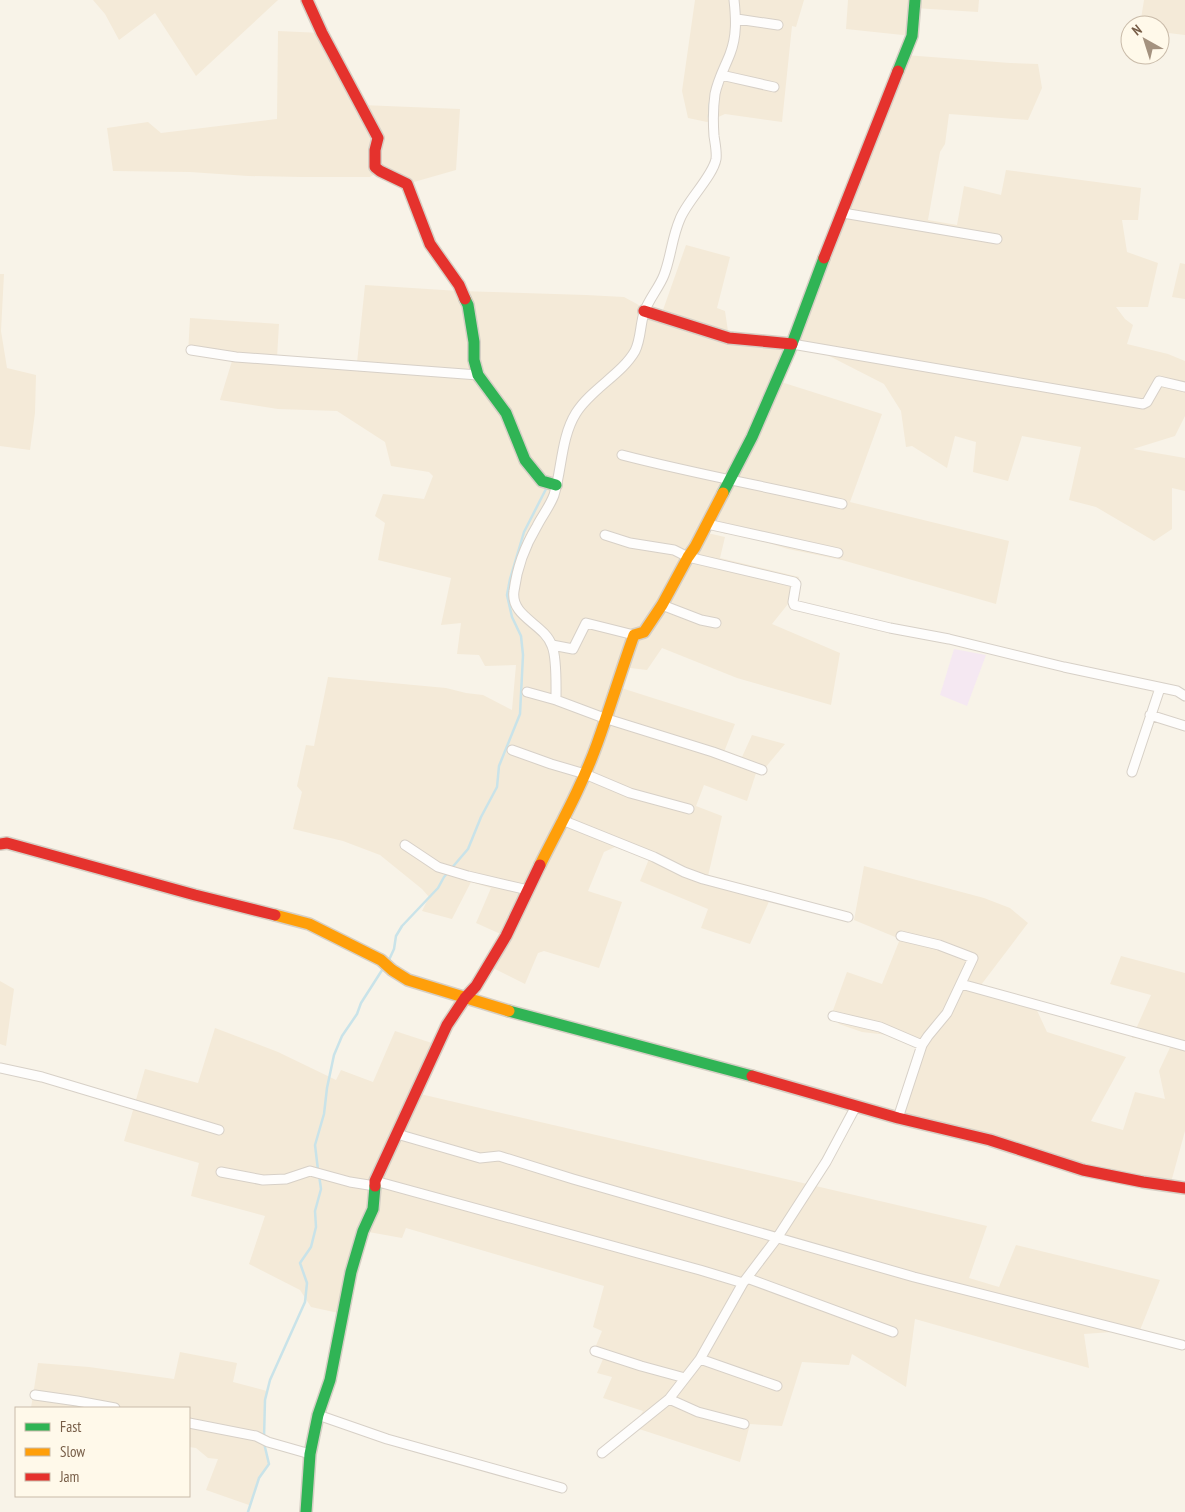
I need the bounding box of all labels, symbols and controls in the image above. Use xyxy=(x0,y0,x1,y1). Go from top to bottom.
north arrow xyxy=(1120,15,1170,65)
text: N xyxy=(1128,21,1145,39)
legend xyxy=(15,1407,190,1497)
text: Fast xyxy=(60,1417,81,1436)
text: Slow xyxy=(60,1442,85,1461)
text: Jam xyxy=(59,1467,79,1486)

